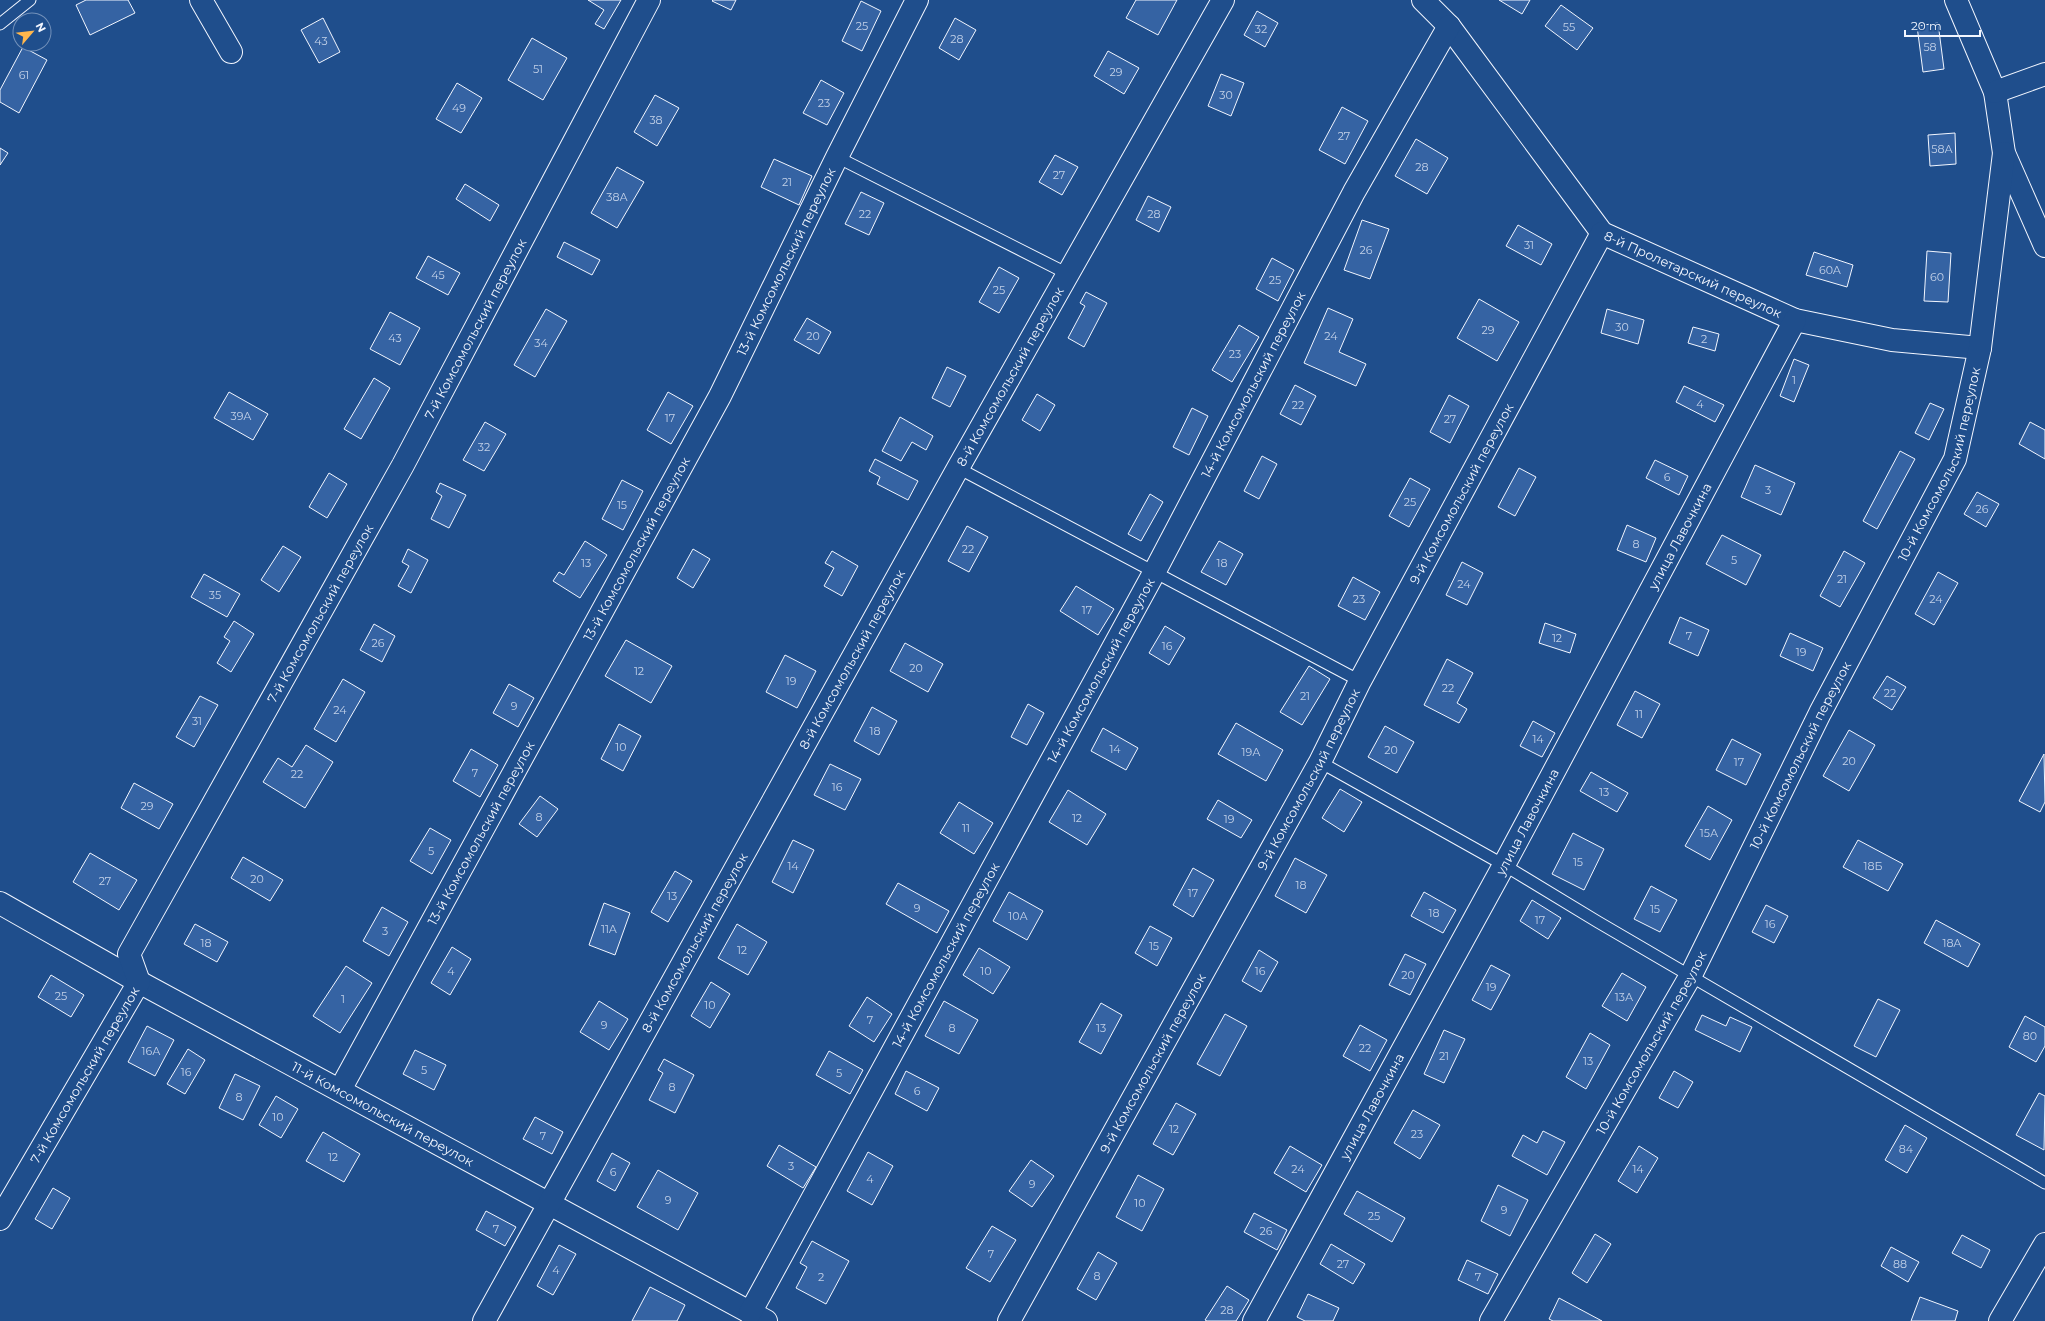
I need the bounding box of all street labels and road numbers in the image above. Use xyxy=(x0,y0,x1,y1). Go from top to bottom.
street label: 13-й Комсомольский переулок xyxy=(733,165,839,358)
street label: 8-й Пролетарский переулок xyxy=(1602,227,1785,321)
street label: 7-й Комсомольский переулок xyxy=(421,235,530,422)
street label: 8-й Комсомольский переулок xyxy=(953,284,1067,469)
street label: 14-й Комсомольский переулок xyxy=(1197,288,1309,481)
street label: 10-й Комсомольский переулок xyxy=(1894,365,1984,564)
street label: 9-й Комсомольский переулок xyxy=(1406,400,1517,587)
street label: 13-й Комсомольский переулок xyxy=(579,455,693,643)
street label: улица Лавочкина xyxy=(1644,480,1715,593)
street label: 7-й Комсомольский переулок xyxy=(264,521,376,705)
street label: 8-й Комсомольский переулок xyxy=(795,566,908,752)
street label: 14-й Комсомольский переулок xyxy=(1044,575,1158,765)
street label: 10-й Комсомольский переулок xyxy=(1746,658,1854,852)
street label: 9-й Комсомольский переулок xyxy=(1254,686,1363,873)
street label: 13-й Комсомольский переулок xyxy=(424,738,538,928)
street label: улица Лавочкина xyxy=(1492,766,1562,879)
street label: 8-й Комсомольский переулок xyxy=(638,849,751,1035)
street label: 14-й Комсомольский переулок xyxy=(889,859,1003,1050)
street label: 10-й Комсомольский переулок xyxy=(1593,948,1710,1137)
street label: 9-й Комсомольский переулок xyxy=(1096,970,1209,1156)
street label: 7-й Комсомольский переулок xyxy=(26,983,143,1166)
street label: улица Лавочкина xyxy=(1336,1050,1407,1163)
street label: 11-й Комсомольский переулок xyxy=(289,1058,477,1170)

